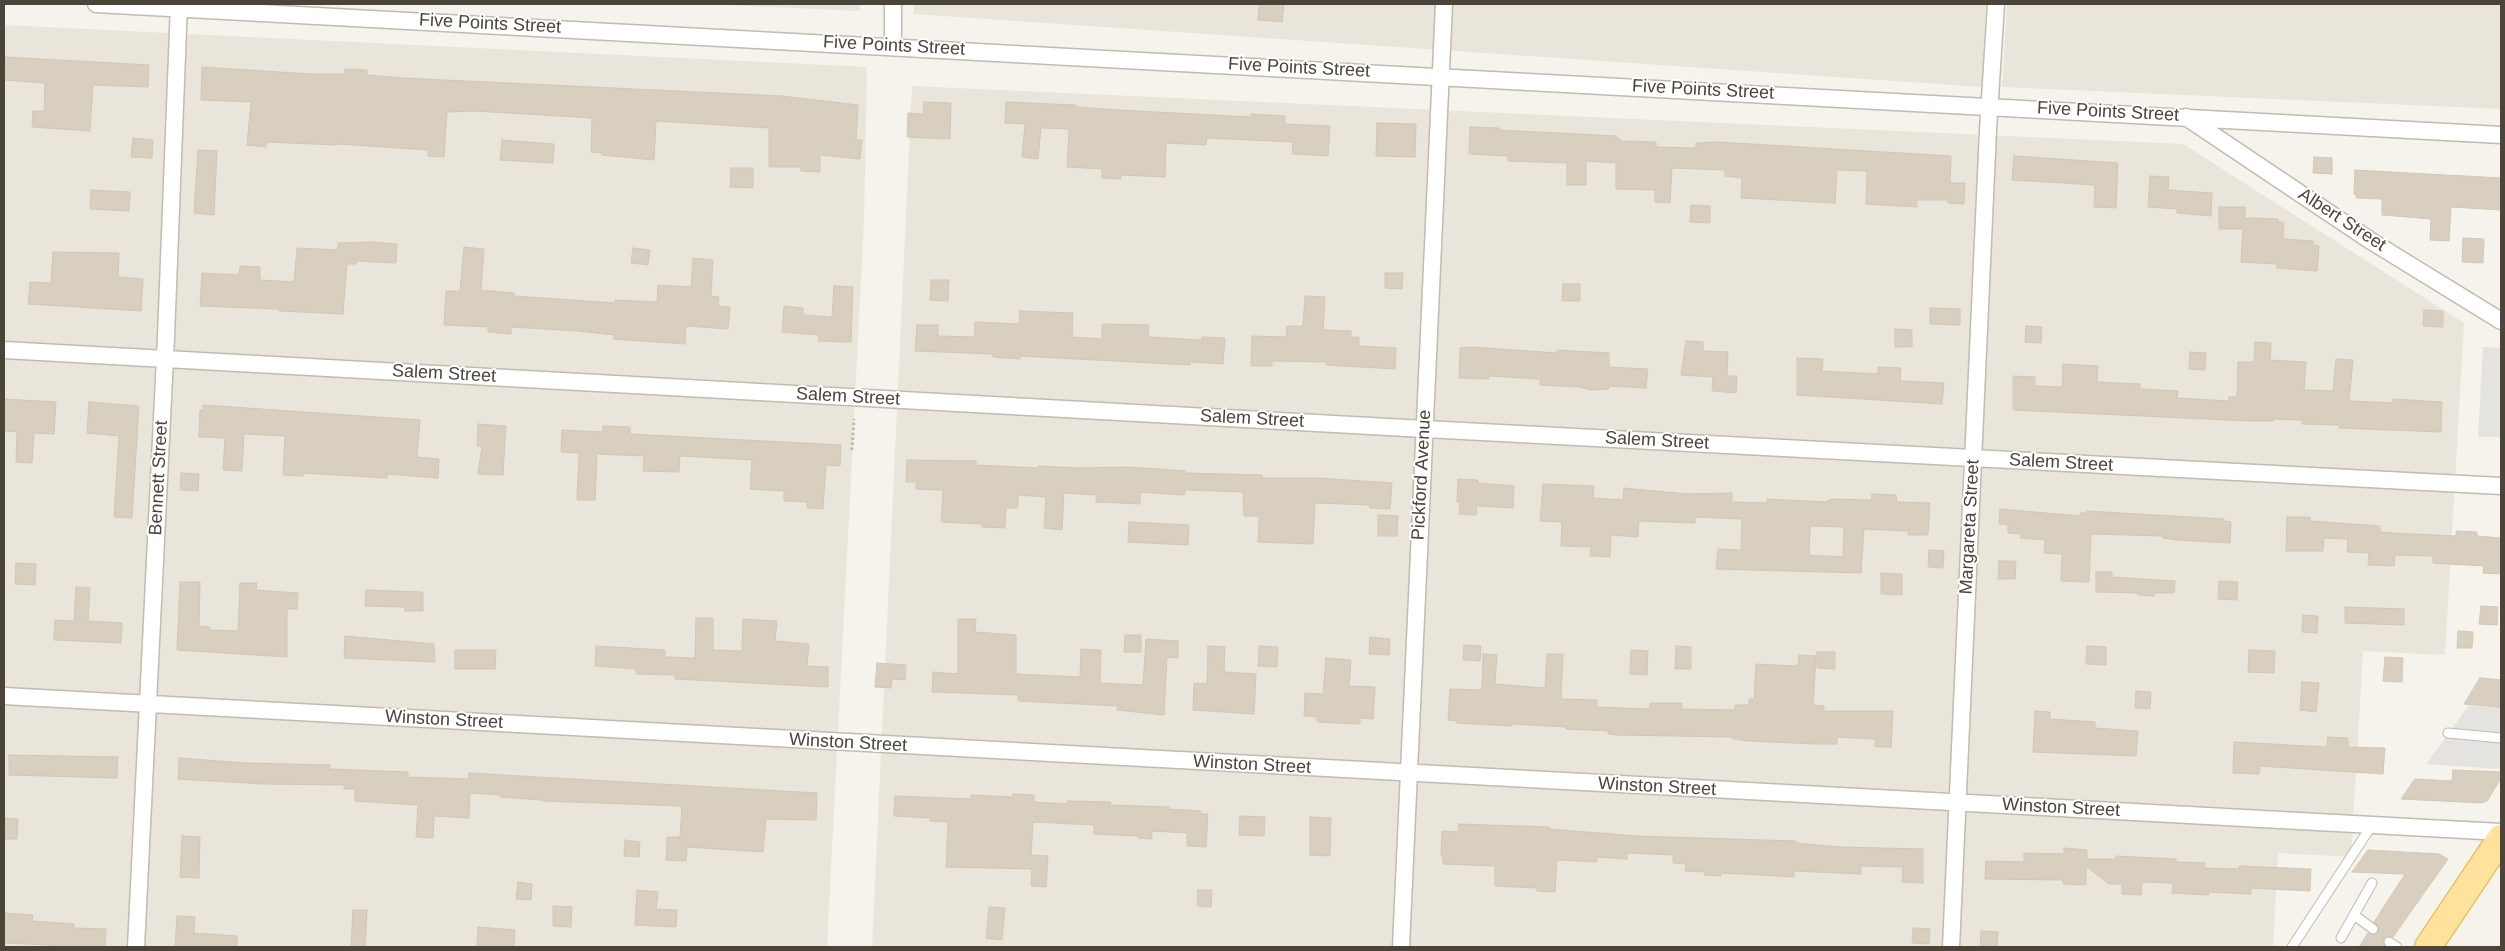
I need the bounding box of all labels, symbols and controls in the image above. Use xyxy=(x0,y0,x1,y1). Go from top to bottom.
street label: Five Points Street xyxy=(419,9,561,39)
street label: Five Points Street xyxy=(823,31,965,61)
street label: Five Points Street xyxy=(1228,53,1370,83)
street label: Five Points Street xyxy=(1632,75,1774,105)
street label: Five Points Street xyxy=(2037,97,2179,127)
street label: Albert Street xyxy=(2294,184,2390,256)
street label: Salem Street xyxy=(391,360,497,388)
street label: Salem Street xyxy=(795,383,901,411)
street label: Salem Street xyxy=(1199,405,1305,433)
street label: Pickford Avenue xyxy=(1408,409,1436,541)
street label: Bennett Street xyxy=(145,420,173,536)
street label: Salem Street xyxy=(1604,427,1710,455)
street label: Salem Street xyxy=(2008,449,2114,477)
street label: Margareta Street xyxy=(1956,459,1984,595)
street label: Winston Street xyxy=(384,706,504,734)
street label: Winston Street xyxy=(788,729,908,757)
street label: Winston Street xyxy=(1192,751,1312,779)
street label: Winston Street xyxy=(1597,773,1717,801)
street label: Winston Street xyxy=(2001,794,2121,822)

